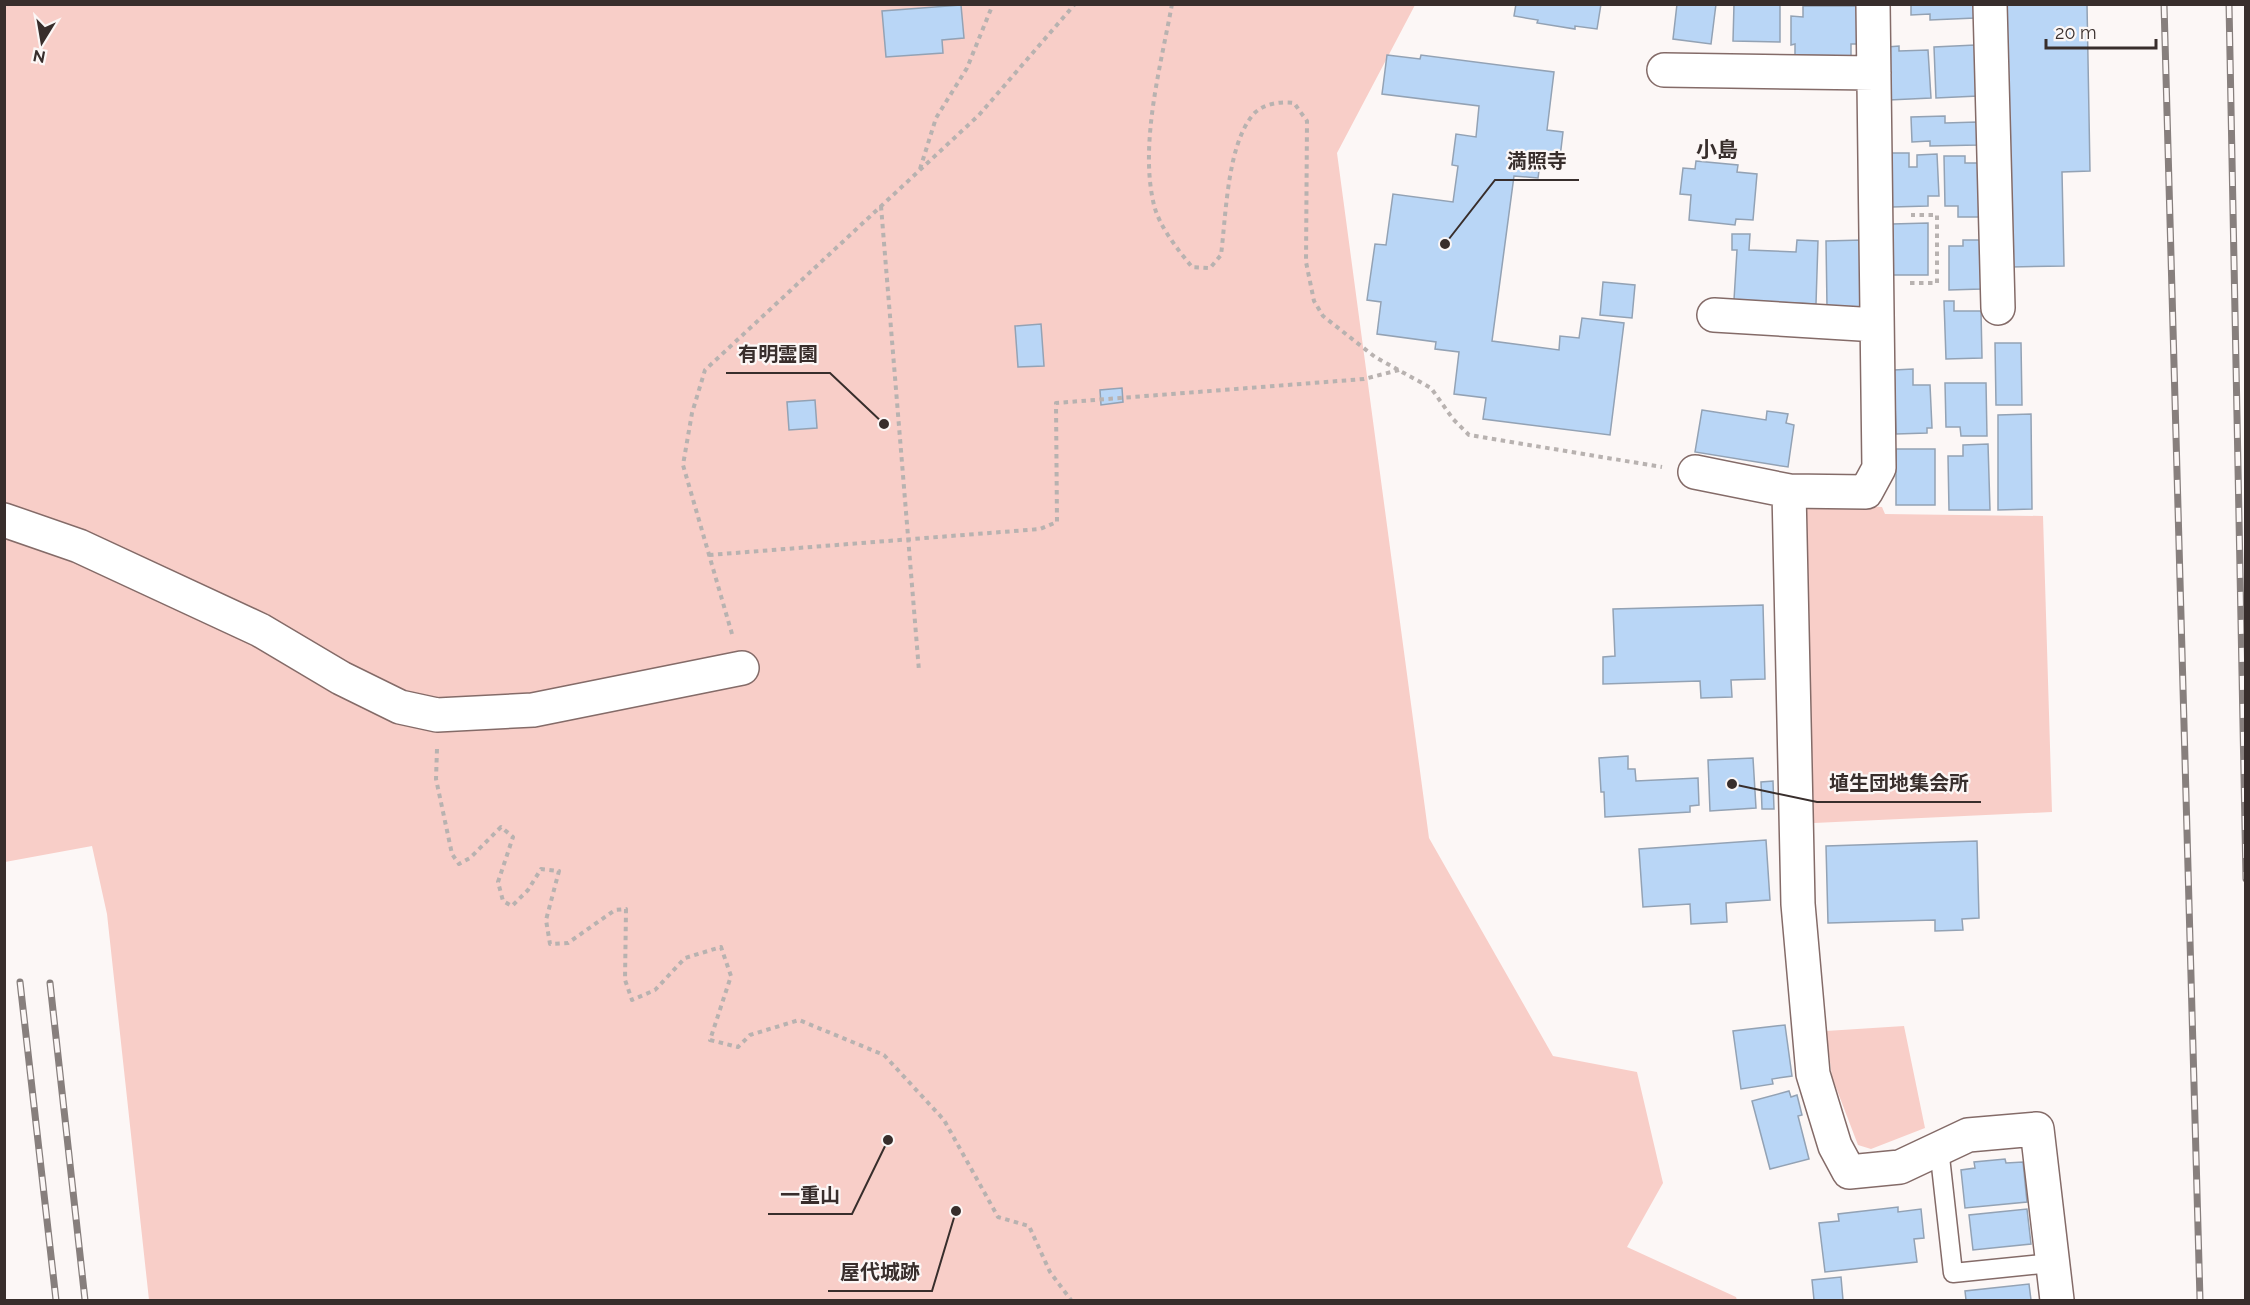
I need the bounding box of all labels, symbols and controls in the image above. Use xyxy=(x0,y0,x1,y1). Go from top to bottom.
north arrow xyxy=(12,12,72,72)
scale bar xyxy=(2046,12,2156,50)
text: 20 m xyxy=(2055,22,2097,43)
text: N xyxy=(31,46,47,67)
district label: 小島 xyxy=(1696,137,1738,162)
callout: 満照寺 xyxy=(1495,142,1579,180)
text: 満照寺 xyxy=(1507,149,1567,173)
callout: 有明霊園 xyxy=(726,335,830,373)
text: 有明霊園 xyxy=(738,342,818,366)
callout: 埴生団地集会所 xyxy=(1817,764,1981,802)
text: 埴生団地集会所 xyxy=(1829,771,1969,795)
callout: 一重山 xyxy=(768,1176,852,1214)
text: 一重山 xyxy=(780,1183,840,1207)
callout: 屋代城跡 xyxy=(828,1253,932,1291)
text: 屋代城跡 xyxy=(840,1260,920,1284)

